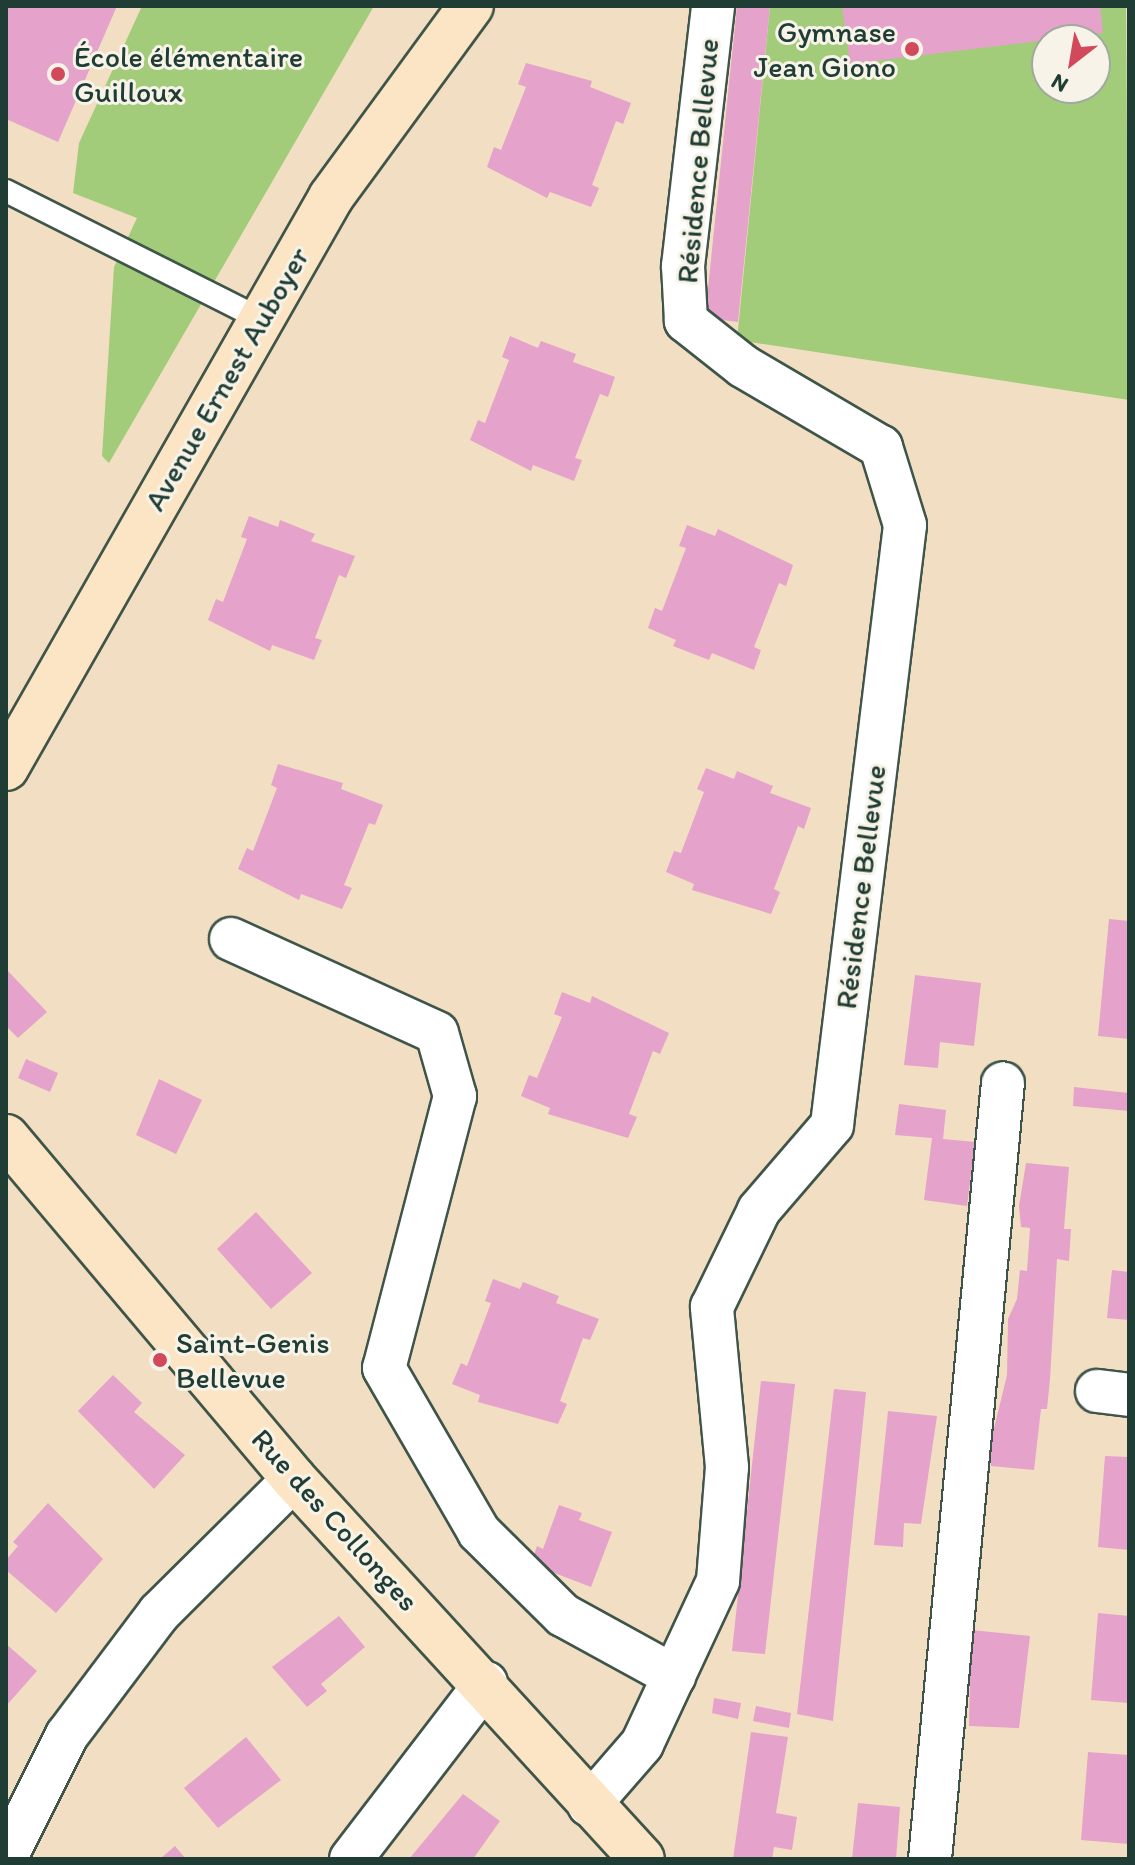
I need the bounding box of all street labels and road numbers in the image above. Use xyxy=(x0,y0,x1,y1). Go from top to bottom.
street label: Résidence Bellevue xyxy=(669,37,727,285)
street label: Avenue Ernest Auboyer xyxy=(137,241,317,517)
street label: Résidence Bellevue xyxy=(828,763,894,1011)
street label: Rue des Collonges xyxy=(243,1421,427,1619)

